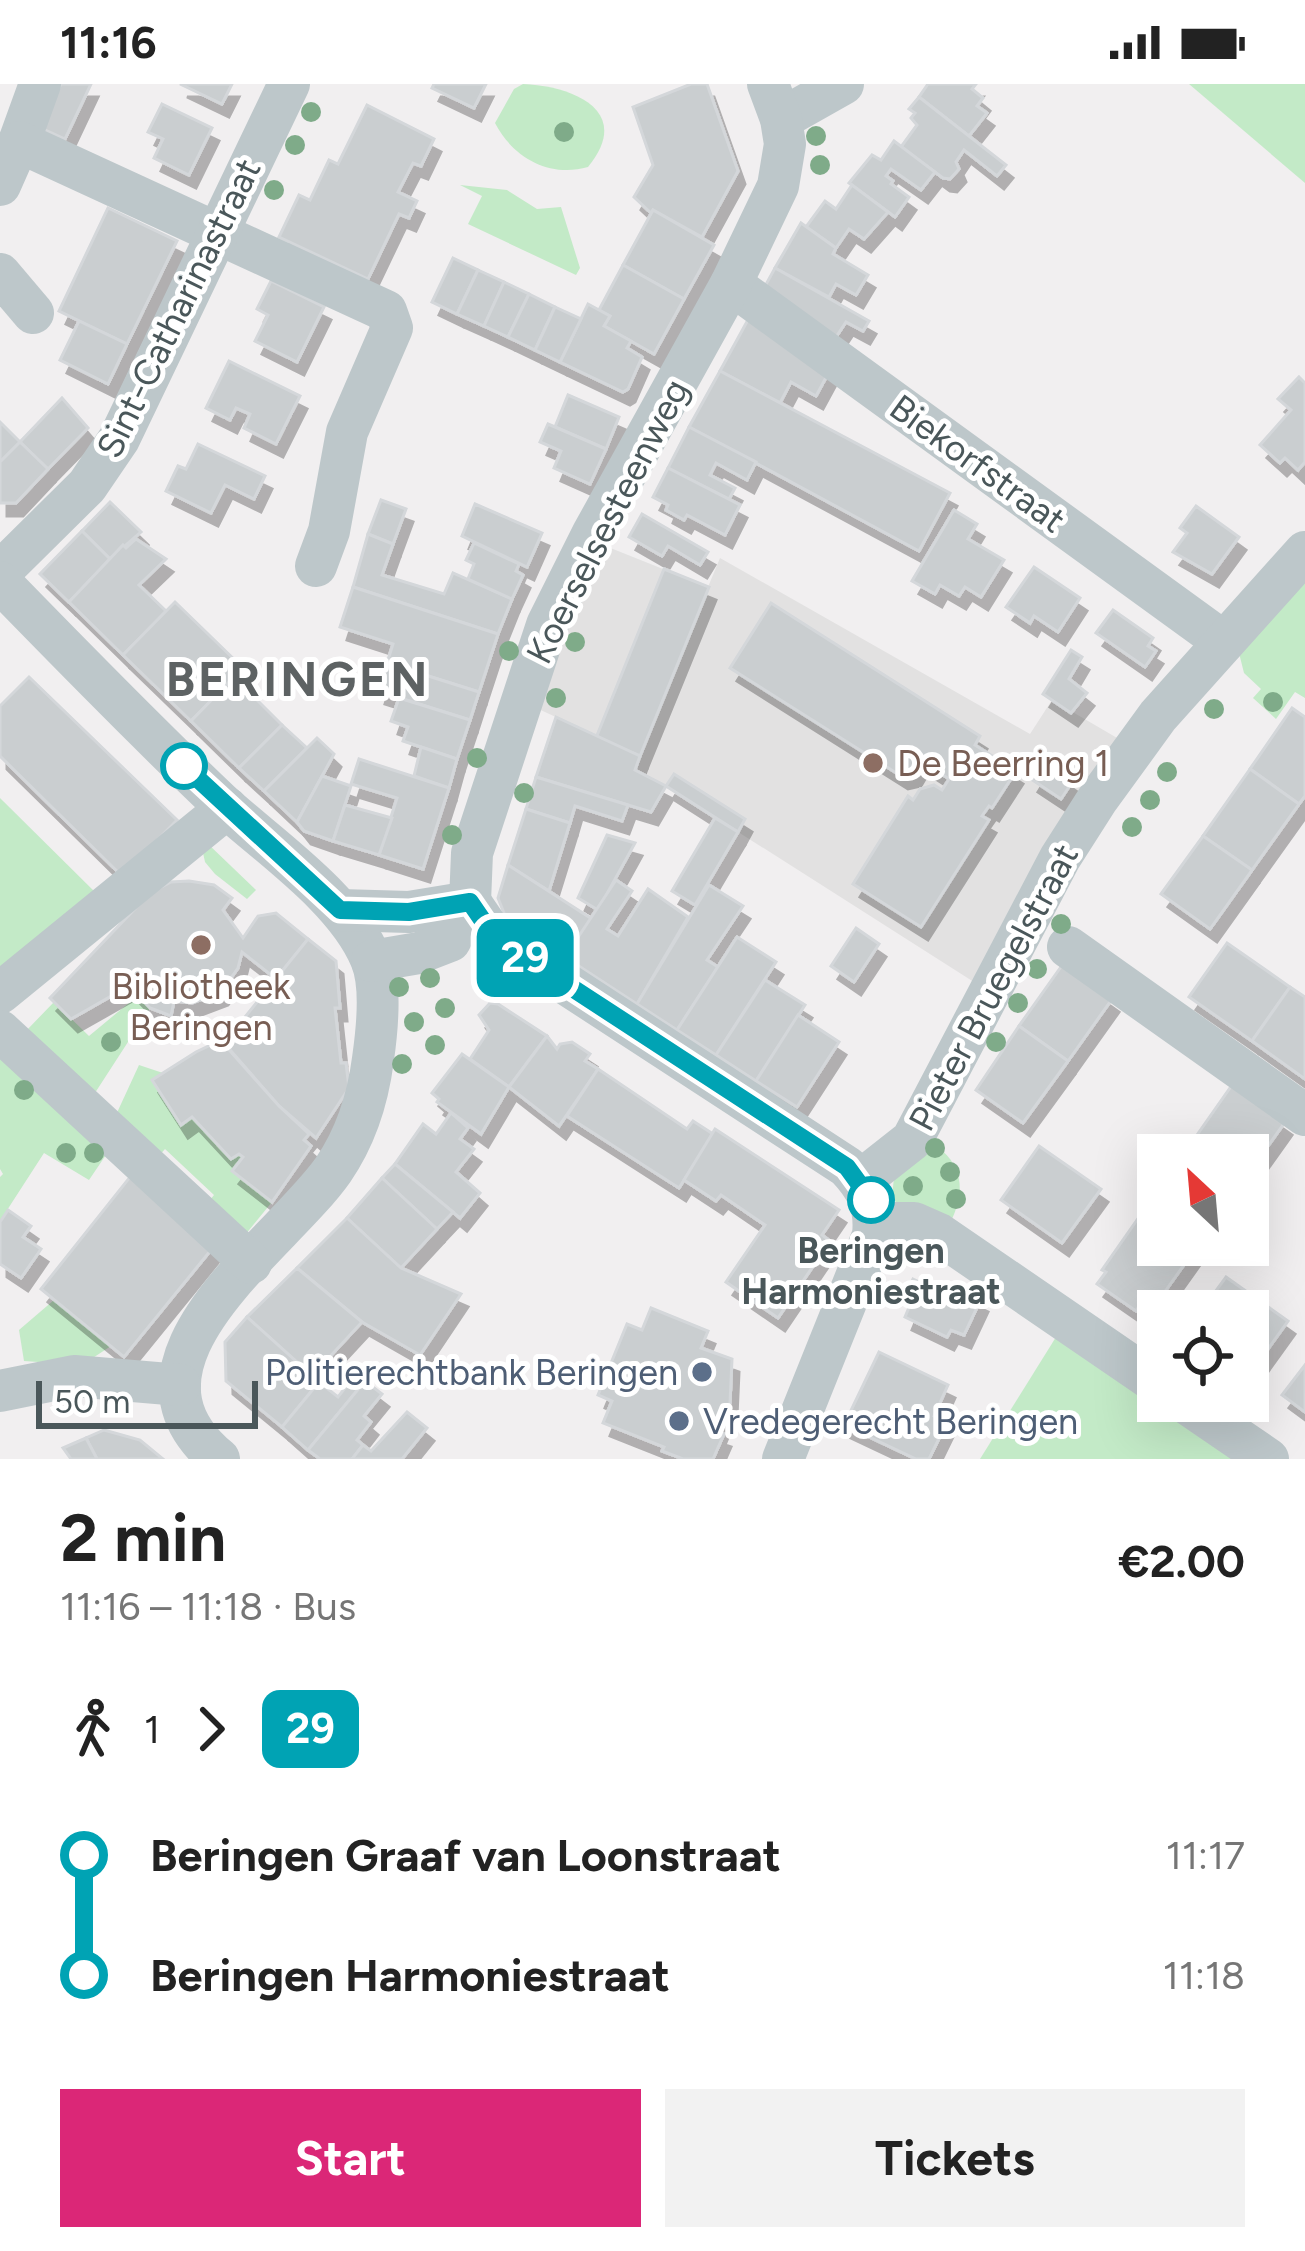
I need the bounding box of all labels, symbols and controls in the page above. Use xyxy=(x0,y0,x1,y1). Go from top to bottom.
text: 11:16 xyxy=(60,15,157,69)
street label: Sint-Catharinastraat xyxy=(87,152,270,465)
street label: Koerselsesteenweg xyxy=(517,372,698,671)
street label: Biekorfstraat xyxy=(882,385,1074,541)
district label: BERINGEN xyxy=(166,650,430,708)
place label: De Beerring 1 xyxy=(897,742,1109,785)
unlabelled marker xyxy=(162,744,206,788)
marker: De Beerring 1 xyxy=(860,750,886,776)
street label: Pieter Bruegelstraat xyxy=(900,836,1087,1138)
line badge: 29 xyxy=(471,919,579,997)
marker: Bibliotheek Beringen xyxy=(188,932,214,958)
text: 29 xyxy=(501,932,549,983)
place label: Bibliotheek Beringen xyxy=(111,965,291,1049)
north arrow xyxy=(1137,1134,1269,1266)
map controls xyxy=(1137,1134,1269,1422)
marker: Beringen Harmoniestraat xyxy=(849,1178,893,1222)
place label: Beringen Harmoniestraat xyxy=(741,1229,1001,1313)
button: locate xyxy=(1137,1290,1269,1422)
place label: Politierechtbank Beringen xyxy=(265,1351,678,1394)
marker: Politierechtbank Beringen xyxy=(689,1359,715,1385)
scale bar xyxy=(36,1375,258,1428)
text: 50 m xyxy=(54,1382,130,1421)
place label: Vredegerecht Beringen xyxy=(703,1400,1078,1443)
marker: Vredegerecht Beringen xyxy=(666,1408,692,1434)
text: 2 min xyxy=(60,1498,226,1578)
text: €2.00 xyxy=(1118,1534,1245,1588)
text: 11:16 – 11:18 · Bus xyxy=(60,1583,356,1630)
icon: walk xyxy=(60,1696,126,1762)
icon: forward xyxy=(178,1696,244,1762)
text: 29 xyxy=(286,1703,335,1754)
text: 1 xyxy=(144,1706,160,1753)
text: Beringen Graaf van Loonstraat xyxy=(150,1828,781,1882)
text: 11:17 xyxy=(1166,1832,1245,1879)
text: Beringen Harmoniestraat xyxy=(150,1948,670,2002)
text: 11:18 xyxy=(1163,1952,1245,1999)
button: Start xyxy=(60,2089,641,2227)
button: Tickets xyxy=(665,2089,1245,2227)

